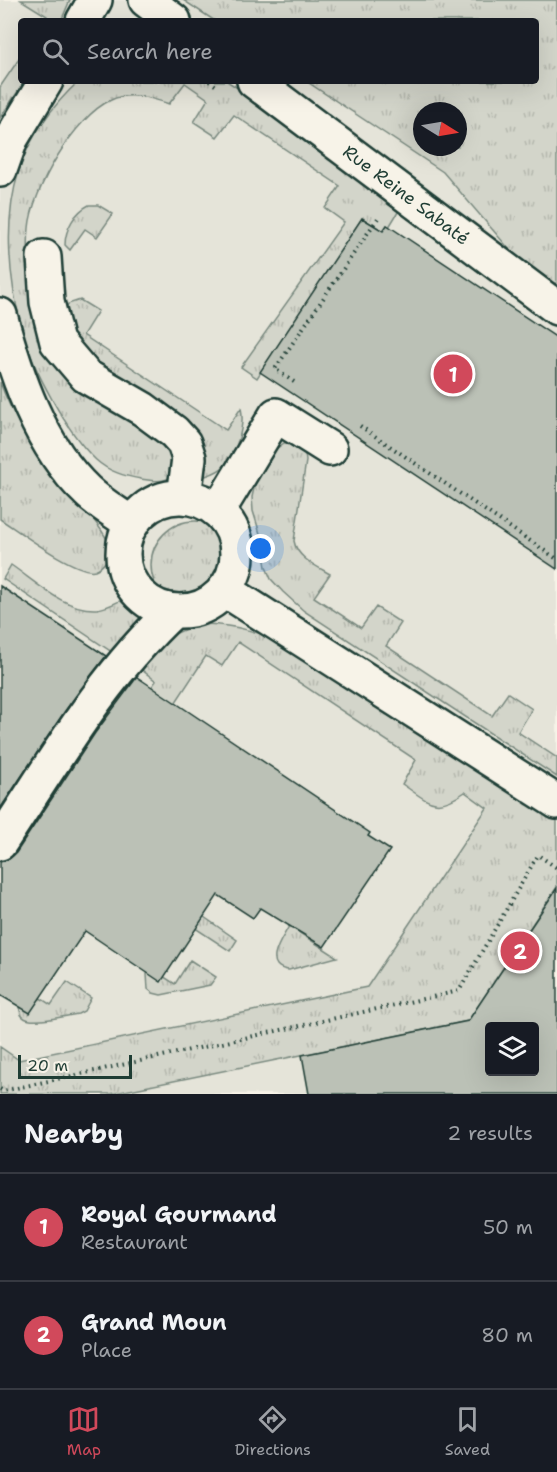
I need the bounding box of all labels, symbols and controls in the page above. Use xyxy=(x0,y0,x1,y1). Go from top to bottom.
search box xyxy=(18,18,539,84)
icon: search xyxy=(39,35,72,68)
text: Search here xyxy=(87,37,213,66)
north arrow xyxy=(413,102,467,156)
street label: Rue Reine Sabaté xyxy=(338,140,474,250)
pin: 1 xyxy=(434,352,472,397)
your location xyxy=(246,534,275,563)
pin: 2 xyxy=(500,928,540,974)
map controls xyxy=(485,1022,539,1076)
button: layers xyxy=(485,1022,539,1076)
scale bar xyxy=(18,1052,132,1080)
text: 20 m xyxy=(27,1055,68,1076)
text: Nearby xyxy=(24,1116,123,1151)
text: 2 results xyxy=(447,1120,533,1146)
text: Royal Gourmand xyxy=(81,1200,277,1229)
text: 1 xyxy=(39,1214,48,1240)
text: 50 m xyxy=(483,1214,533,1240)
text: Restaurant xyxy=(81,1229,188,1255)
text: Grand Moun xyxy=(81,1308,227,1337)
text: 2 xyxy=(37,1322,51,1348)
text: 80 m xyxy=(481,1322,533,1348)
text: Place xyxy=(81,1337,132,1363)
tab: Map xyxy=(67,1403,101,1460)
tab: Directions xyxy=(235,1403,311,1460)
tab: Saved xyxy=(445,1403,490,1460)

